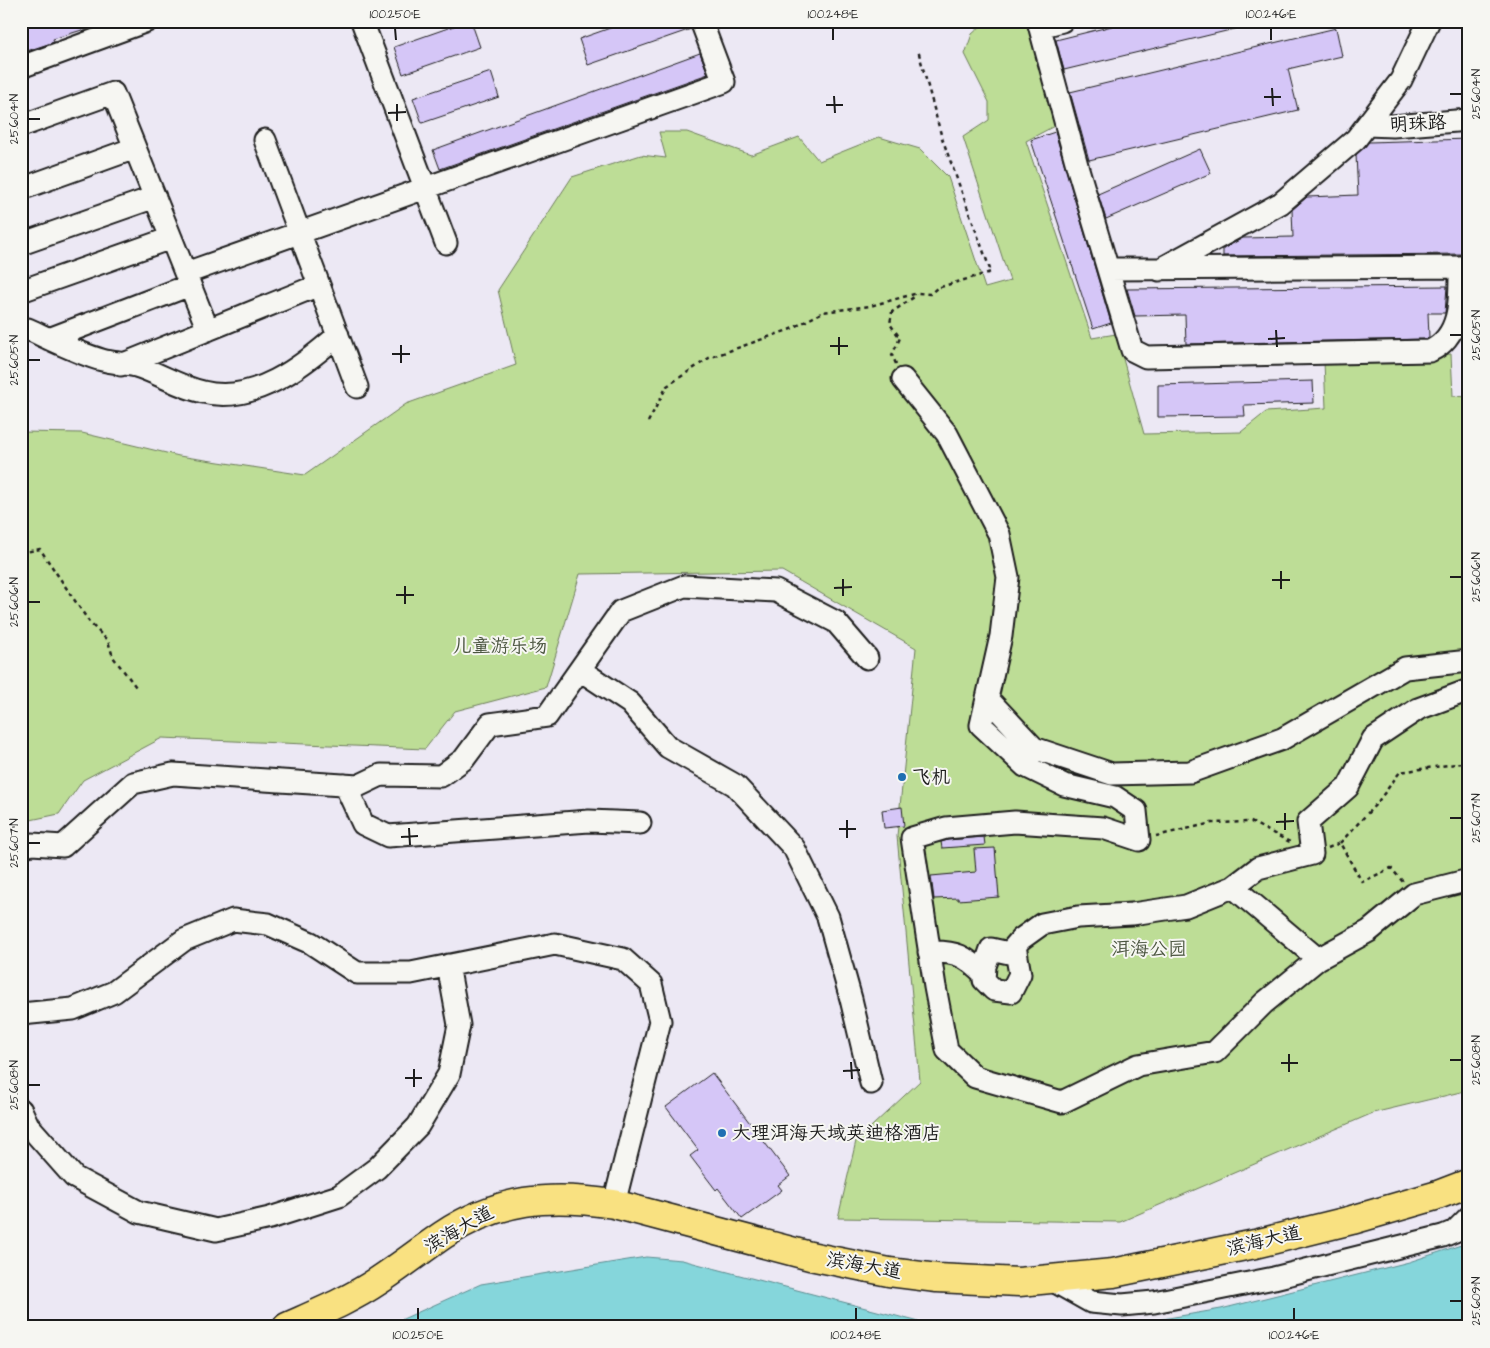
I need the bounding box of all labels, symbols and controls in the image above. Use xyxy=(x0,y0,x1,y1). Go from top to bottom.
text: 100.250°E xyxy=(369,6,421,23)
text: 100.248°E xyxy=(808,6,858,23)
text: 100.246°E xyxy=(1246,6,1296,23)
text: 25.604°N xyxy=(1468,68,1485,119)
text: 25.604°N xyxy=(6,93,23,144)
street label: 明珠路 xyxy=(1389,109,1447,139)
text: 25.605°N xyxy=(1468,309,1485,360)
text: 25.605°N xyxy=(6,334,23,385)
text: 25.606°N xyxy=(1468,552,1485,602)
text: 25.606°N xyxy=(6,577,23,627)
park label: 儿童游乐场 xyxy=(452,633,548,660)
place label: 飞机 xyxy=(912,764,950,791)
marker: 飞机 xyxy=(896,771,908,783)
text: 25.607°N xyxy=(1468,793,1485,843)
text: 25.607°N xyxy=(6,818,23,868)
park label: 洱海公园 xyxy=(1111,936,1187,963)
text: 25.608°N xyxy=(1468,1034,1485,1085)
text: 25.608°N xyxy=(6,1059,23,1110)
place label: 大理洱海天域英迪格酒店 xyxy=(732,1120,941,1147)
marker: 大理洱海天域英迪格酒店 xyxy=(716,1127,728,1139)
street label: 滨海大道 xyxy=(419,1199,499,1261)
street label: 滨海大道 xyxy=(1224,1219,1304,1263)
street label: 滨海大道 xyxy=(824,1246,904,1286)
text: 25.609°N xyxy=(1468,1276,1485,1326)
text: 100.250°E xyxy=(392,1327,444,1344)
text: 100.248°E xyxy=(831,1327,881,1344)
text: 100.246°E xyxy=(1269,1327,1319,1344)

